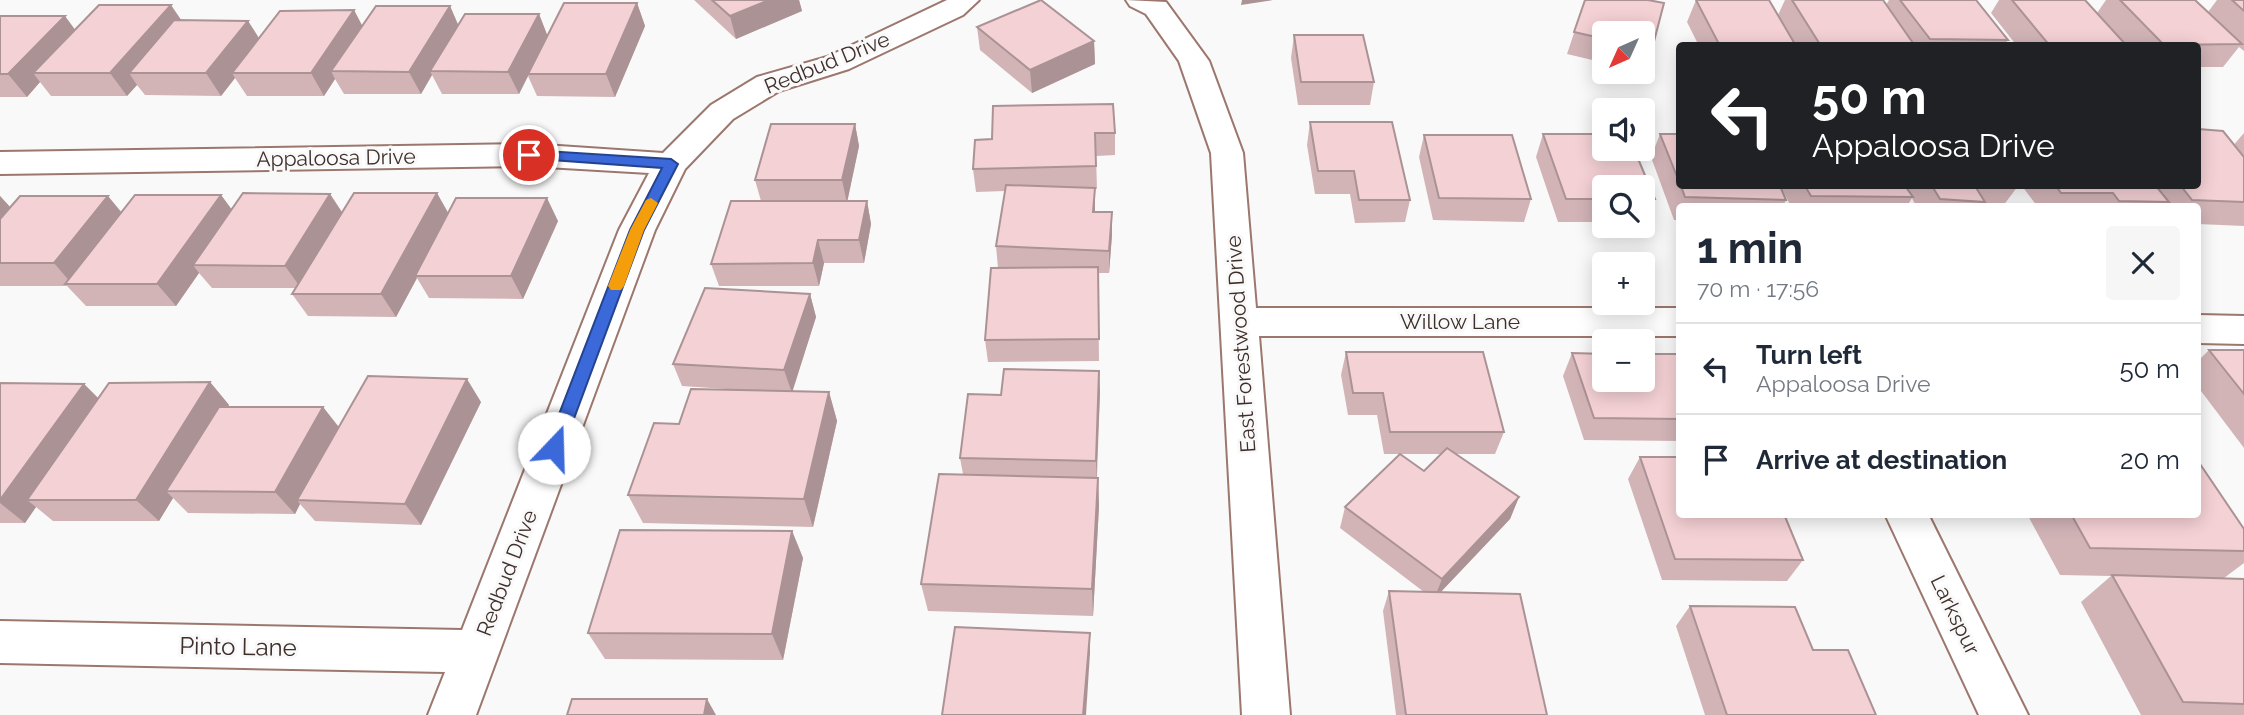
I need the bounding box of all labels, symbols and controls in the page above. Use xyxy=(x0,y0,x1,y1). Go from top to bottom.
north arrow xyxy=(1592,21,1656,84)
map controls xyxy=(1592,21,1655,392)
street label: Redbud Drive xyxy=(761,26,893,99)
text: 50 m xyxy=(1812,68,1927,125)
icon: left xyxy=(1697,70,1788,161)
button: sound xyxy=(1592,98,1655,161)
pin xyxy=(499,125,559,185)
text: Appaloosa Drive xyxy=(1812,127,2055,164)
icon: arrive xyxy=(510,136,548,174)
street label: Appaloosa Drive xyxy=(256,144,416,171)
button: search xyxy=(1592,175,1655,238)
text: 1 min xyxy=(1697,224,1803,273)
button: close xyxy=(2106,226,2180,300)
street label: East Forestwood Drive xyxy=(1220,235,1261,453)
button: + xyxy=(1592,252,1655,315)
text: 70 m · 17:56 xyxy=(1697,275,1819,302)
street label: Willow Lane xyxy=(1400,309,1520,334)
button: − xyxy=(1592,329,1655,392)
text: Turn left xyxy=(1756,340,1862,370)
icon: left xyxy=(1697,350,1735,388)
text: 50 m xyxy=(2119,354,2180,384)
text: Appaloosa Drive xyxy=(1756,370,1930,397)
position arrow xyxy=(517,411,591,485)
icon: arrive xyxy=(1697,441,1735,479)
text: Arrive at destination xyxy=(1756,445,2007,475)
text: 20 m xyxy=(2120,445,2180,475)
street label: Redbud Drive xyxy=(471,506,542,639)
street label: Larkspur xyxy=(1926,571,1986,659)
street label: Pinto Lane xyxy=(179,631,297,662)

